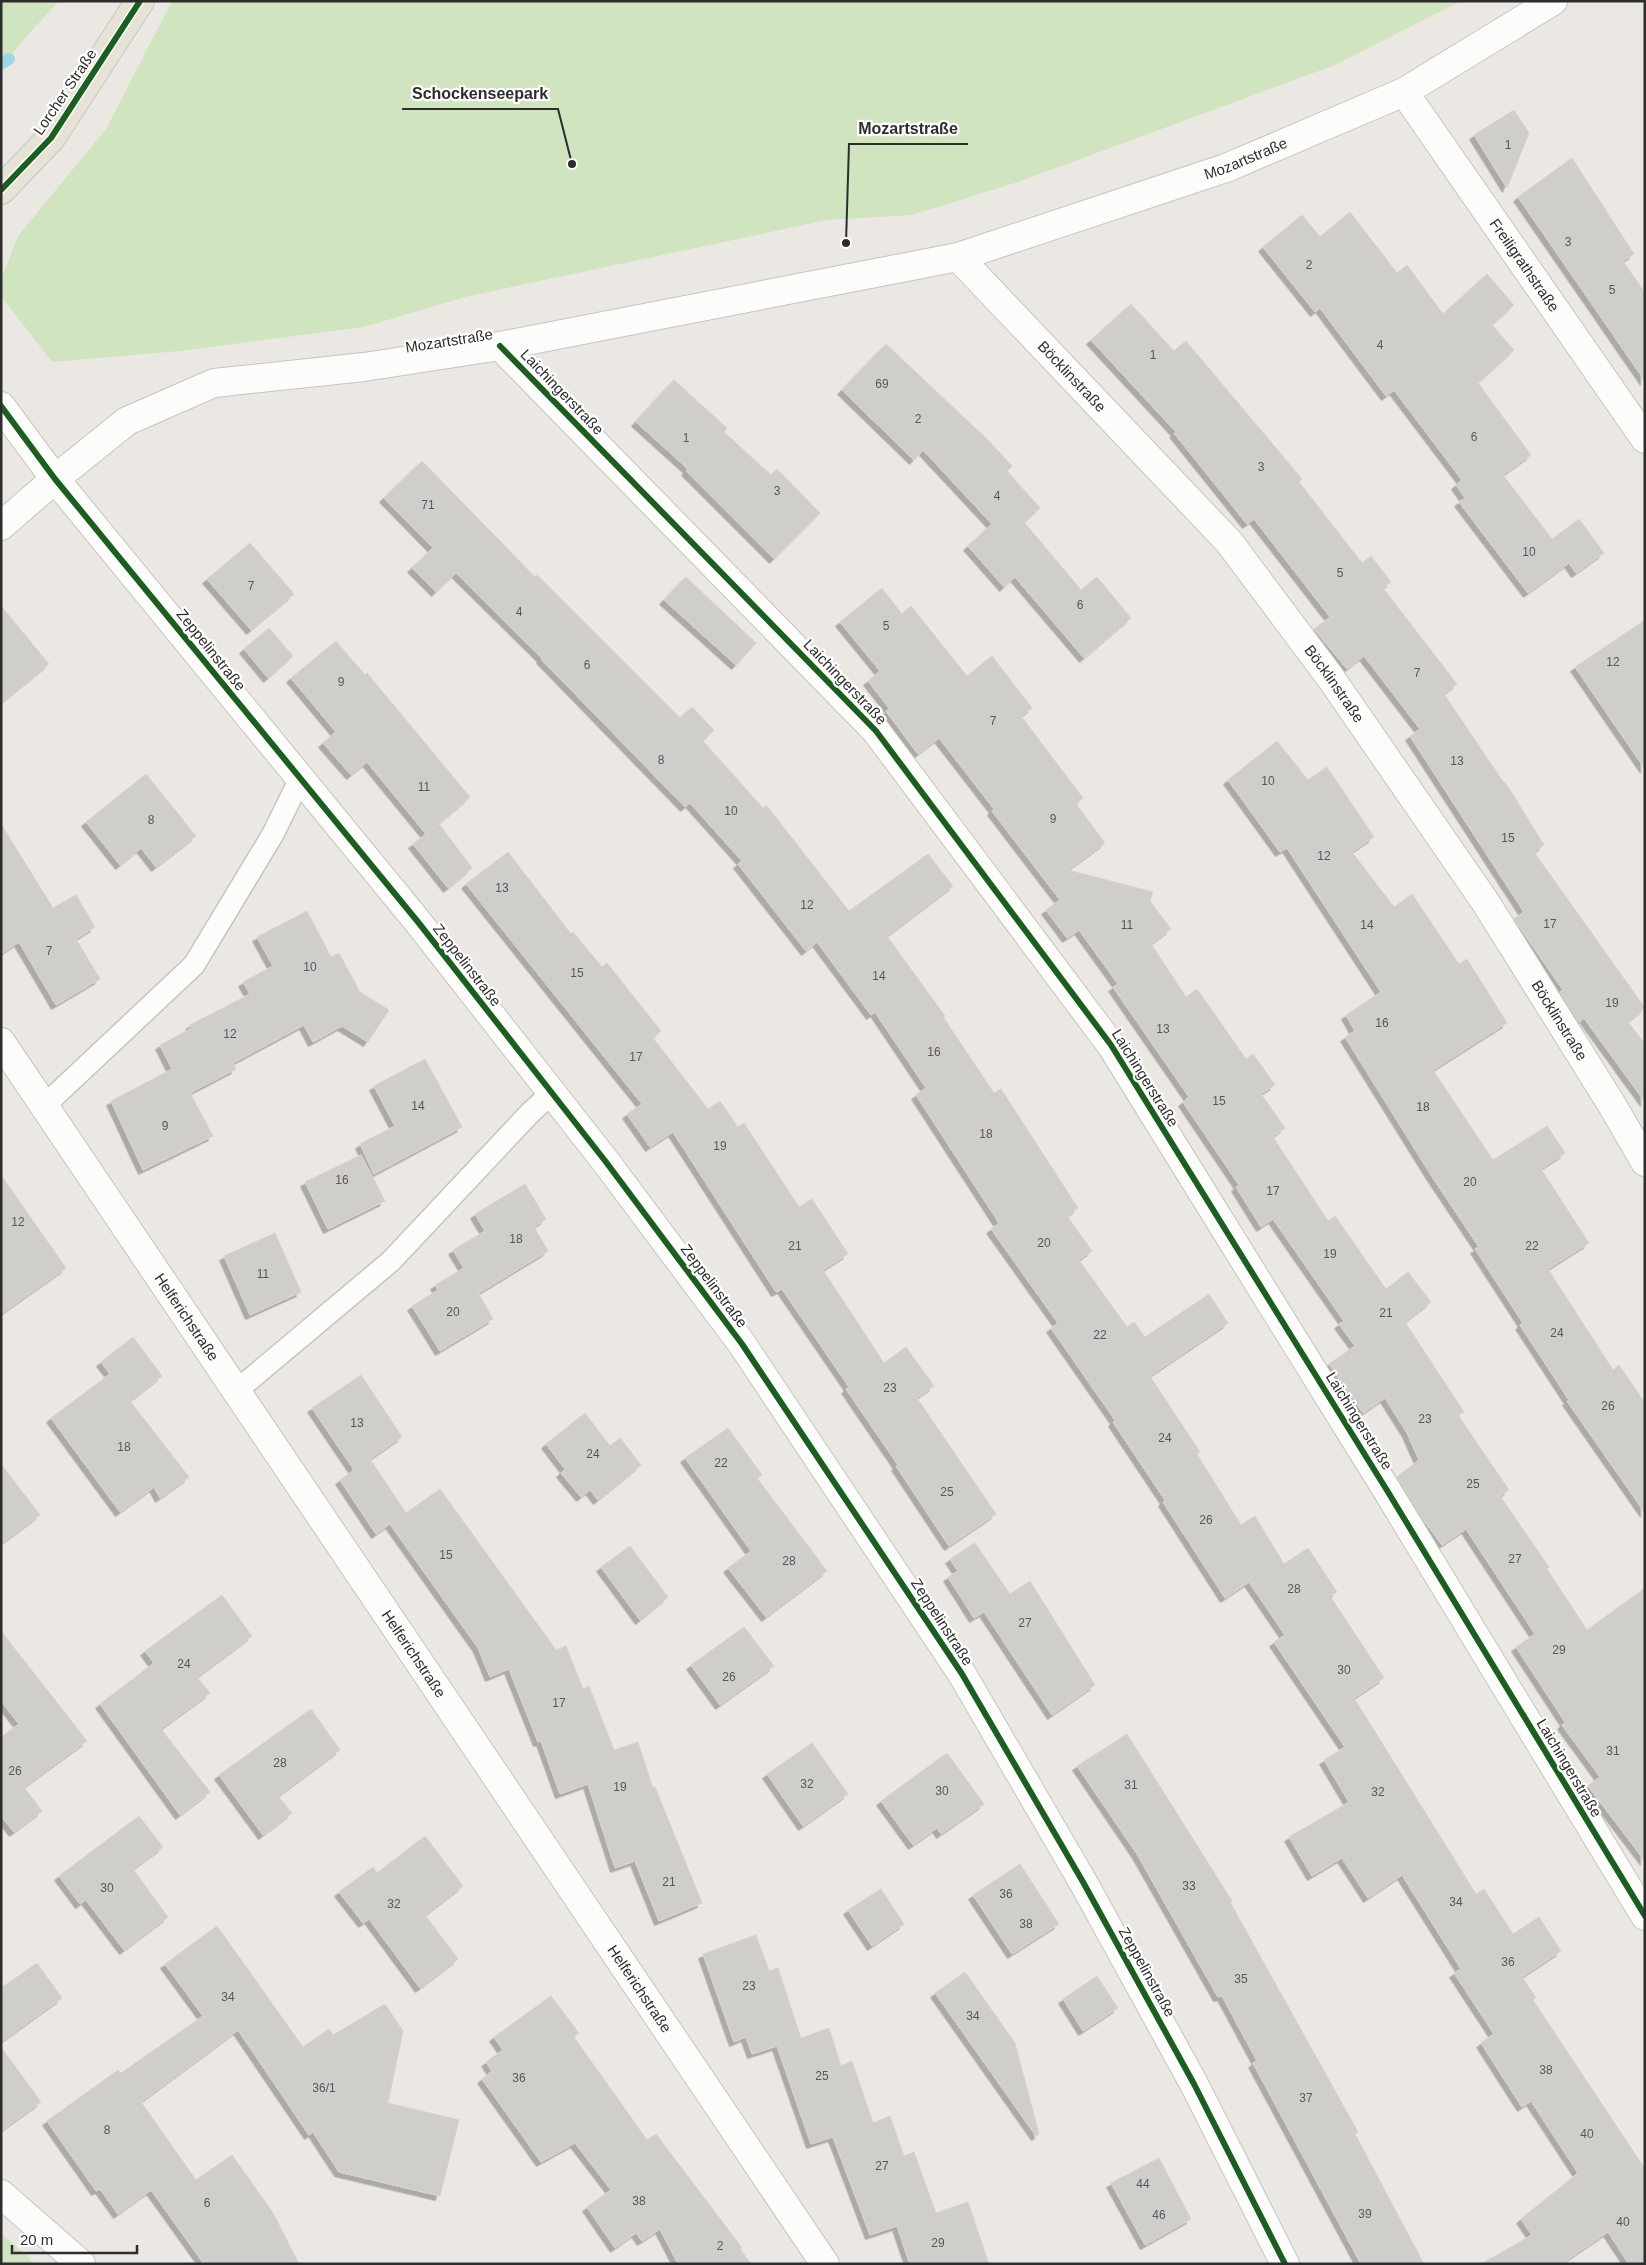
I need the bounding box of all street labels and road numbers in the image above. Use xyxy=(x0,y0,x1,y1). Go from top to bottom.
street label: Lorcher Straße xyxy=(30,45,100,138)
street label: Mozartstraße xyxy=(1202,134,1290,183)
street label: Freiligrathstraße xyxy=(1487,215,1563,315)
street label: Mozartstraße xyxy=(404,325,494,356)
street label: Böcklinstraße xyxy=(1035,337,1110,415)
street label: Laichingerstraße xyxy=(517,346,607,438)
street label: Zeppelinstraße xyxy=(173,605,249,694)
street label: Laichingerstraße xyxy=(800,636,890,728)
street label: Böcklinstraße xyxy=(1301,642,1368,726)
street label: Zeppelinstraße xyxy=(430,920,505,1009)
street label: Böcklinstraße xyxy=(1528,977,1591,1063)
street label: Laichingerstraße xyxy=(1109,1026,1182,1130)
street label: Zeppelinstraße xyxy=(678,1241,751,1331)
street label: Helferichstraße xyxy=(152,1270,223,1364)
street label: Laichingerstraße xyxy=(1323,1369,1396,1473)
street label: Zeppelinstraße xyxy=(908,1575,977,1668)
street label: Helferichstraße xyxy=(379,1607,450,1701)
street label: Laichingerstraße xyxy=(1533,1715,1605,1820)
street label: Zeppelinstraße xyxy=(1116,1924,1179,2020)
street label: Helferichstraße xyxy=(604,1942,675,2036)

